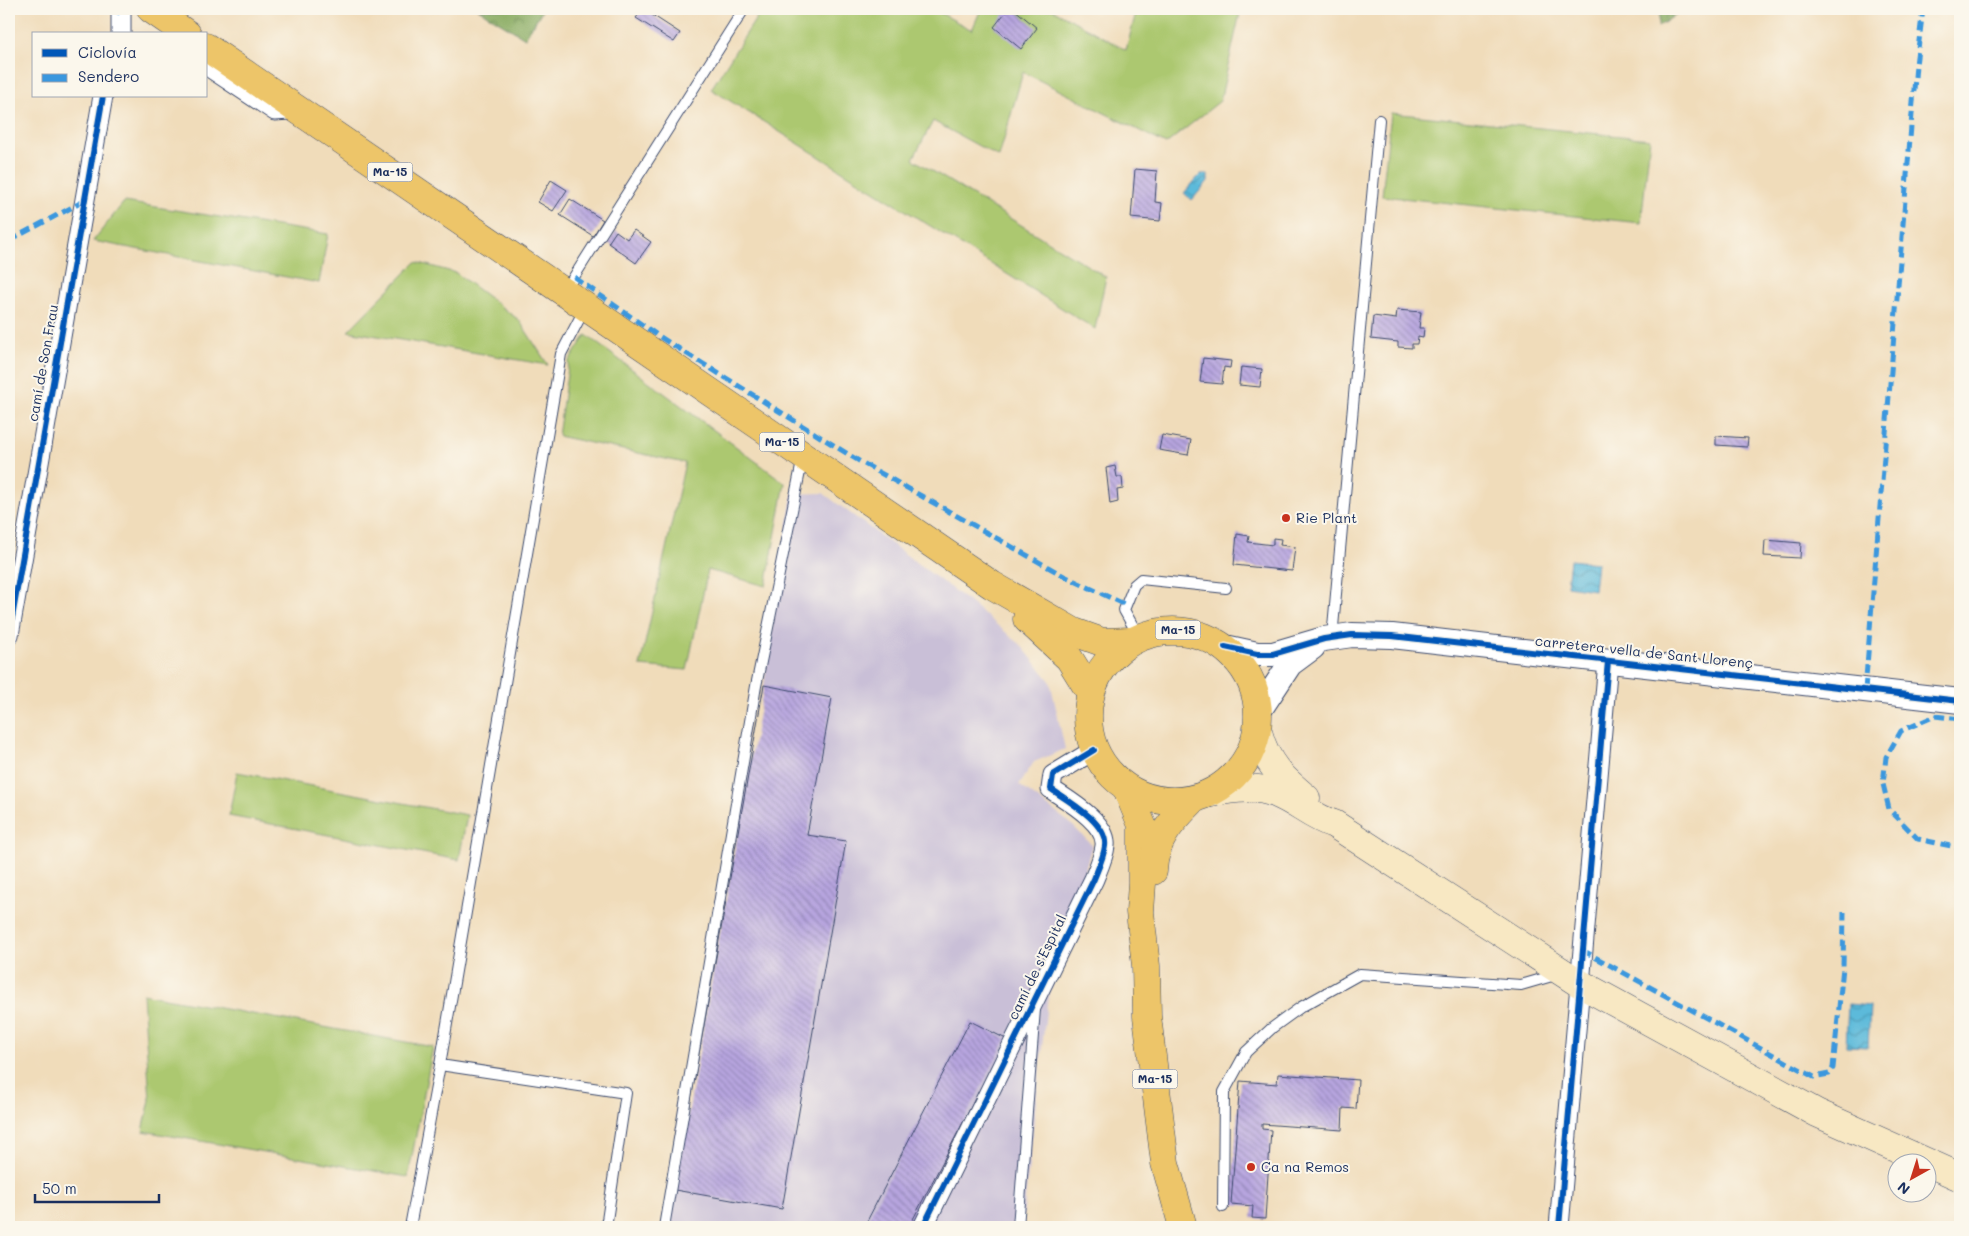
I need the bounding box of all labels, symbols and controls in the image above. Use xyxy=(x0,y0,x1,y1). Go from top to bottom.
legend xyxy=(32,32,208,98)
text: Ciclovía xyxy=(78,42,137,62)
text: Sendero xyxy=(78,66,139,86)
road number: Ma-15 xyxy=(368,162,412,182)
street label: camí de Son Frau xyxy=(23,303,62,423)
road number: Ma-15 xyxy=(760,432,804,452)
place label: Rie Plant xyxy=(1296,508,1357,527)
marker: Rie Plant xyxy=(1280,512,1292,524)
road number: Ma-15 xyxy=(1156,620,1200,640)
street label: carretera vella de Sant Llorenç xyxy=(1534,631,1754,672)
street label: camí de s'Espital xyxy=(1003,911,1070,1023)
road number: Ma-15 xyxy=(1132,1070,1178,1088)
north arrow xyxy=(1886,1154,1936,1204)
place label: Ca na Remos xyxy=(1261,1157,1349,1176)
marker: Ca na Remos xyxy=(1245,1161,1257,1173)
scale bar xyxy=(35,1171,159,1203)
text: 50 m xyxy=(42,1178,77,1198)
text: N xyxy=(1893,1178,1914,1199)

